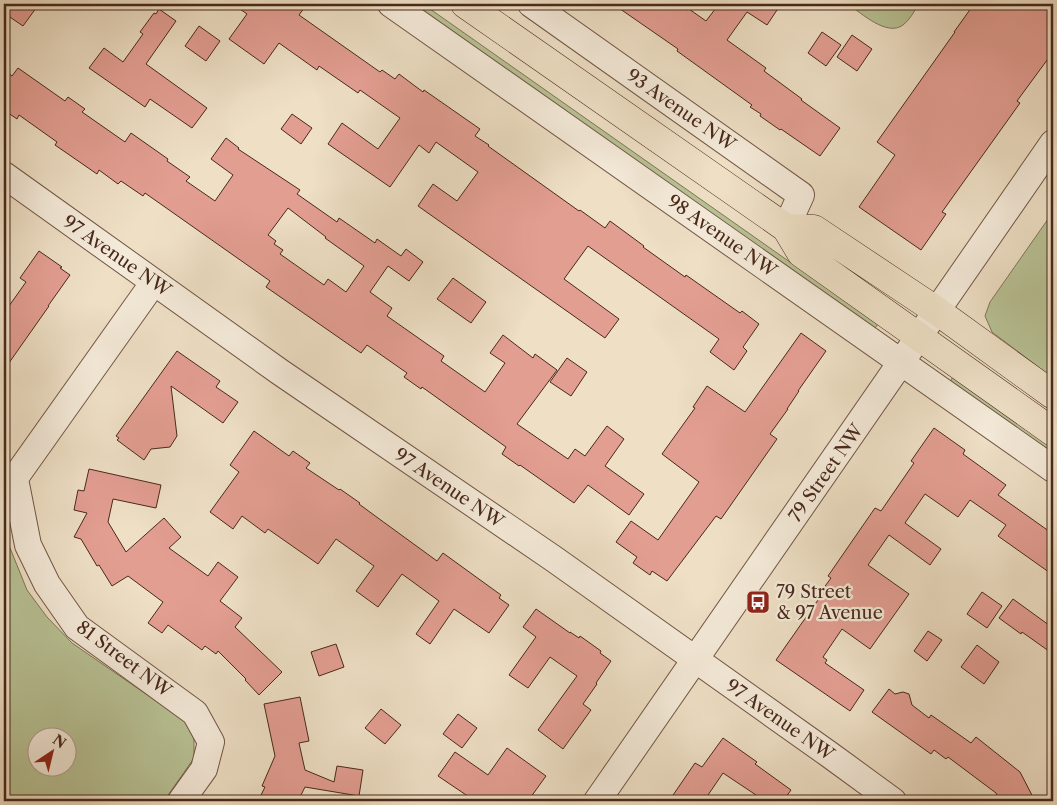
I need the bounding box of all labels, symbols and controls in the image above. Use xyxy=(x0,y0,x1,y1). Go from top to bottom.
street label: 93 Avenue NW xyxy=(622,64,741,156)
street label: 98 Avenue NW xyxy=(663,190,782,283)
street label: 97 Avenue NW xyxy=(59,211,176,302)
street label: 79 Street NW xyxy=(784,419,869,526)
street label: 97 Avenue NW xyxy=(390,443,509,533)
place label: 79 Street & 97 Avenue xyxy=(776,581,883,624)
bus stop icon: 79 Street & 97 Avenue xyxy=(745,589,771,615)
street label: 81 Street NW xyxy=(72,616,177,703)
street label: 97 Avenue NW xyxy=(722,675,839,766)
north arrow xyxy=(28,728,78,778)
text: N xyxy=(49,730,70,752)

